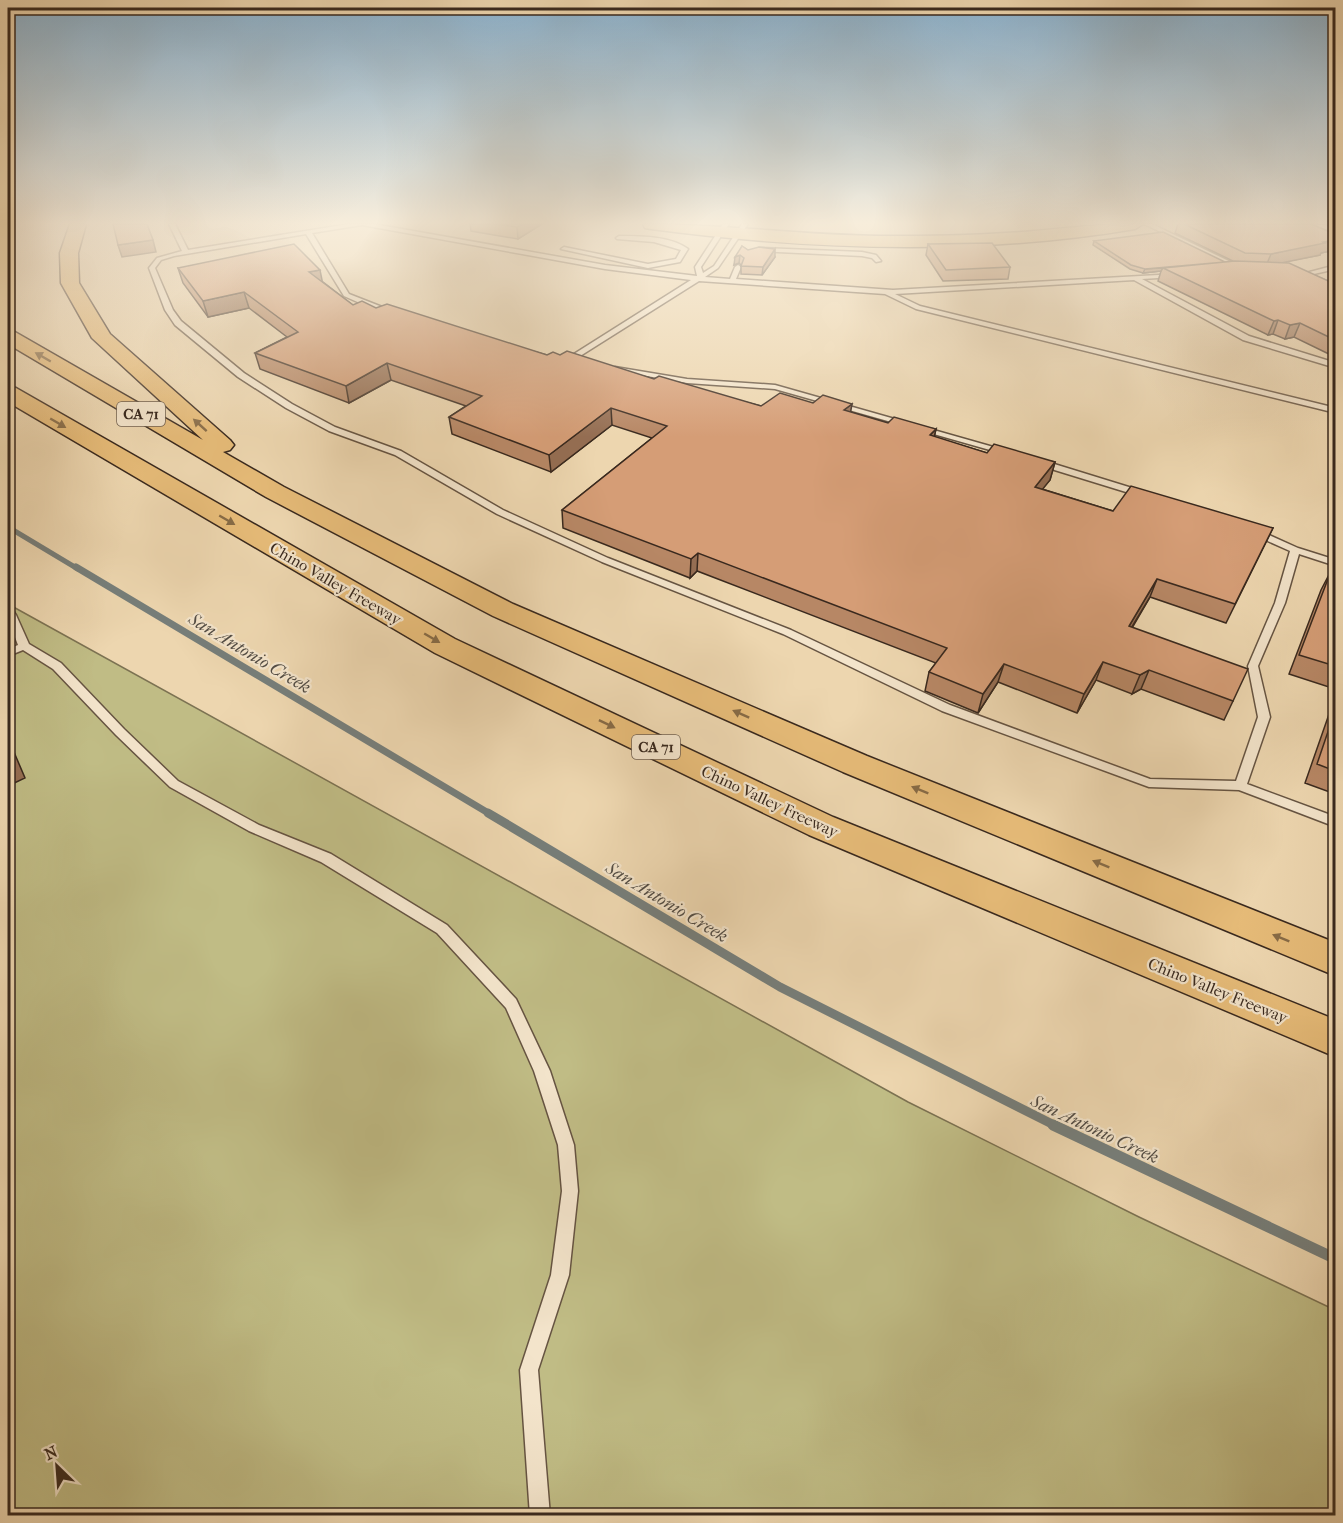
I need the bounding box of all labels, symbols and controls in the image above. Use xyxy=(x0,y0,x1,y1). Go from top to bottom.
one-way arrow xyxy=(35,351,51,362)
road number: CA 71 xyxy=(117,402,165,426)
one-way arrow xyxy=(49,418,66,428)
one-way arrow xyxy=(193,419,208,432)
one-way arrow xyxy=(219,515,235,526)
street label: Chino Valley Freeway xyxy=(267,538,405,629)
water label: San Antonio Creek xyxy=(184,608,315,698)
one-way arrow xyxy=(424,633,440,644)
one-way arrow xyxy=(732,709,750,718)
one-way arrow xyxy=(599,719,616,728)
road number: CA 71 xyxy=(632,735,680,759)
street label: Chino Valley Freeway xyxy=(698,761,842,842)
one-way arrow xyxy=(911,785,929,794)
water label: San Antonio Creek xyxy=(601,857,732,947)
one-way arrow xyxy=(1091,859,1109,869)
one-way arrow xyxy=(1272,933,1290,943)
street label: Chino Valley Freeway xyxy=(1145,954,1291,1027)
water label: San Antonio Creek xyxy=(1026,1090,1162,1168)
north arrow xyxy=(27,1436,87,1496)
text: N xyxy=(41,1441,61,1464)

